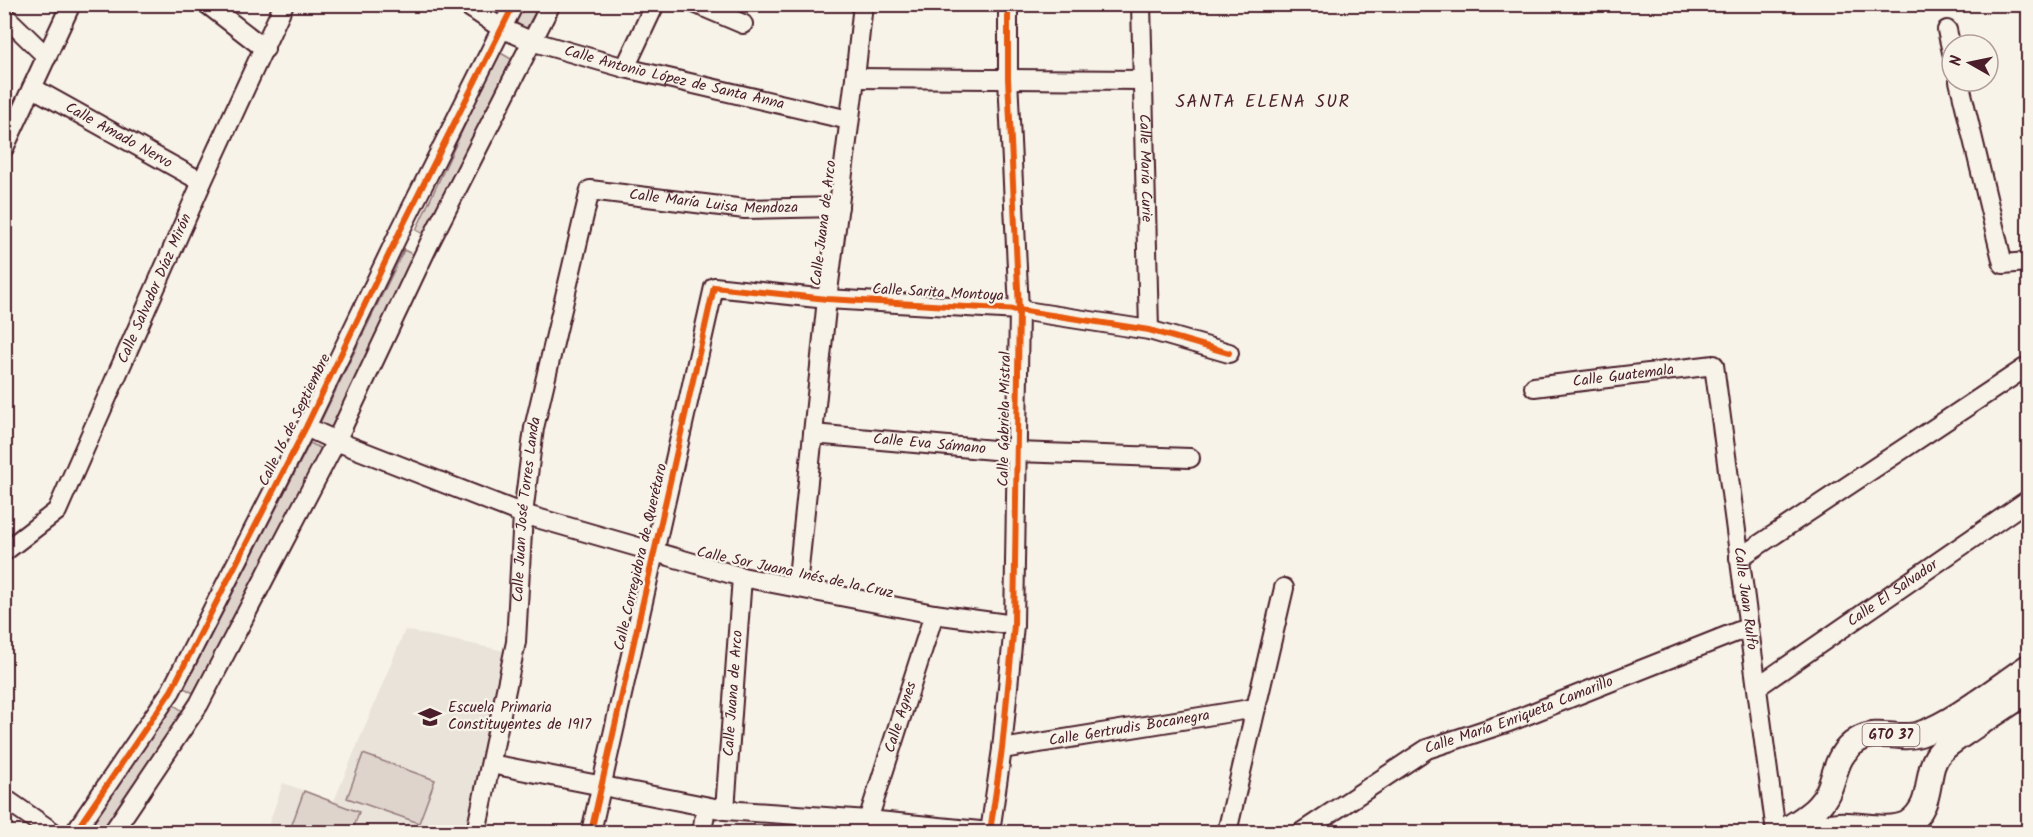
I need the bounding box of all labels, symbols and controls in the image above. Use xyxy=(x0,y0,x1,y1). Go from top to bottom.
north arrow xyxy=(1940,33,2000,93)
street label: Calle Antonio López de Santa Anna xyxy=(561,39,787,117)
text: N xyxy=(1944,54,1970,68)
district label: SANTA ELENA SUR xyxy=(1175,88,1351,117)
street label: Calle Amado Nervo xyxy=(61,96,177,175)
street label: Calle María Curie xyxy=(1132,114,1158,223)
street label: Calle Juana de Arco xyxy=(804,159,844,287)
street label: Calle María Luisa Mendoza xyxy=(628,183,798,221)
street label: Calle Salvador Díaz Mirón xyxy=(111,210,199,367)
street label: Calle Sarita Montoya xyxy=(872,278,1004,308)
street label: Calle 16 de Septiembre xyxy=(252,349,338,490)
street label: Calle Gabriela Mistral xyxy=(992,351,1018,487)
street label: Calle Guatemala xyxy=(1571,358,1675,394)
street label: Calle Juan José Torres Landa xyxy=(506,415,548,603)
street label: Calle Eva Sámano xyxy=(872,427,987,461)
street label: Calle Corregidora de Querétaro xyxy=(608,461,674,653)
street label: Calle Sor Juana Inés de la Cruz xyxy=(694,540,896,606)
street label: Calle Juan Rulfo xyxy=(1726,546,1764,652)
street label: Calle El Salvador xyxy=(1842,553,1944,633)
street label: Calle Juana de Arco xyxy=(717,629,750,757)
street label: Calle María Enriqueta Camarillo xyxy=(1421,670,1617,761)
street label: Calle Agnes xyxy=(878,678,924,756)
place label: Escuela Primaria Constituyentes de 1917 xyxy=(448,696,592,737)
school or university icon: Escuela Primaria Constituyentes de 1917 xyxy=(417,704,443,730)
street label: Calle Gertrudis Bocanegra xyxy=(1047,704,1212,753)
road number: GTO 37 xyxy=(1862,724,1920,746)

